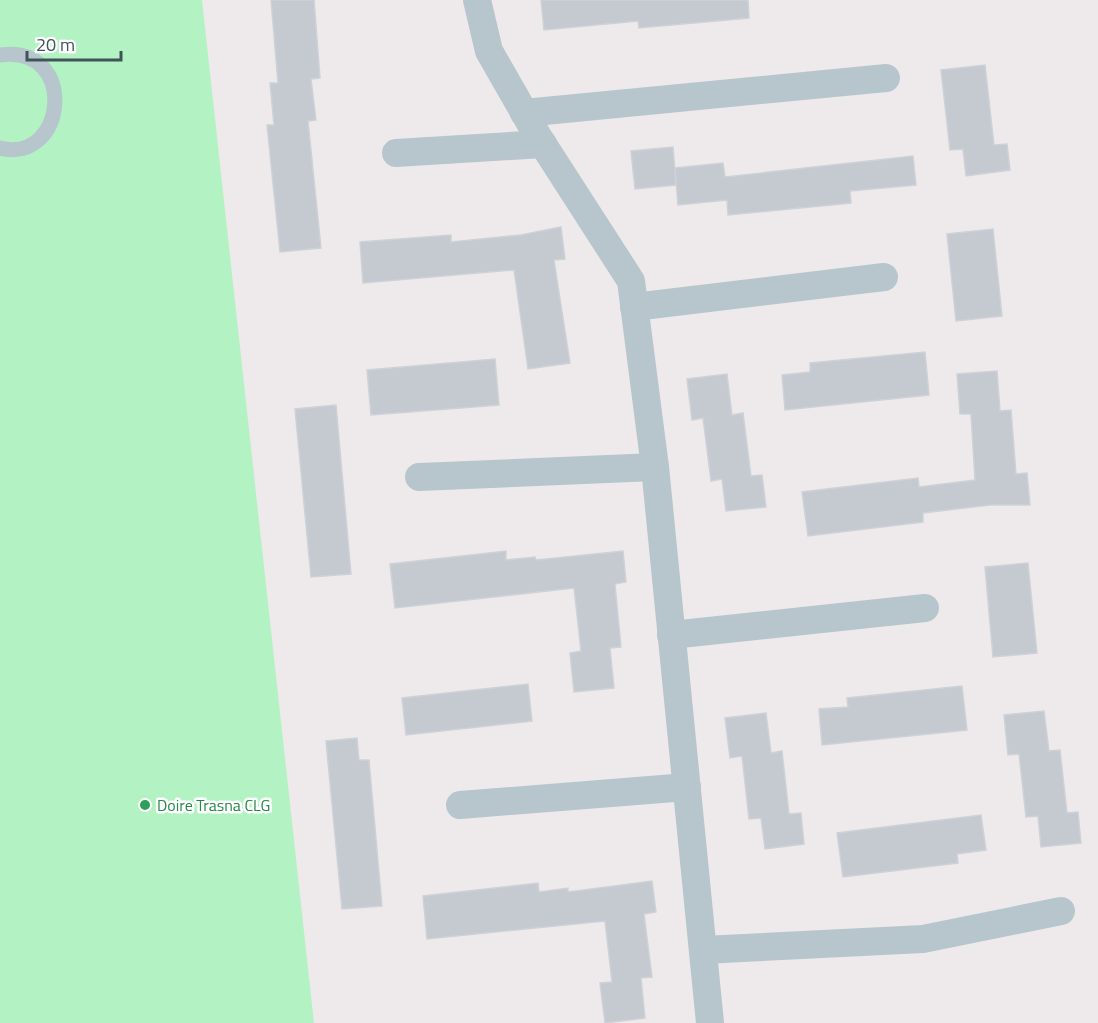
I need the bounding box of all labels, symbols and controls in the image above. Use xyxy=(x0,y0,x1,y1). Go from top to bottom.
scale bar xyxy=(27,24,122,62)
text: 20 m xyxy=(36,31,75,58)
place label: Doire Trasna CLG xyxy=(157,793,270,817)
marker: Doire Trasna CLG xyxy=(138,798,152,812)

